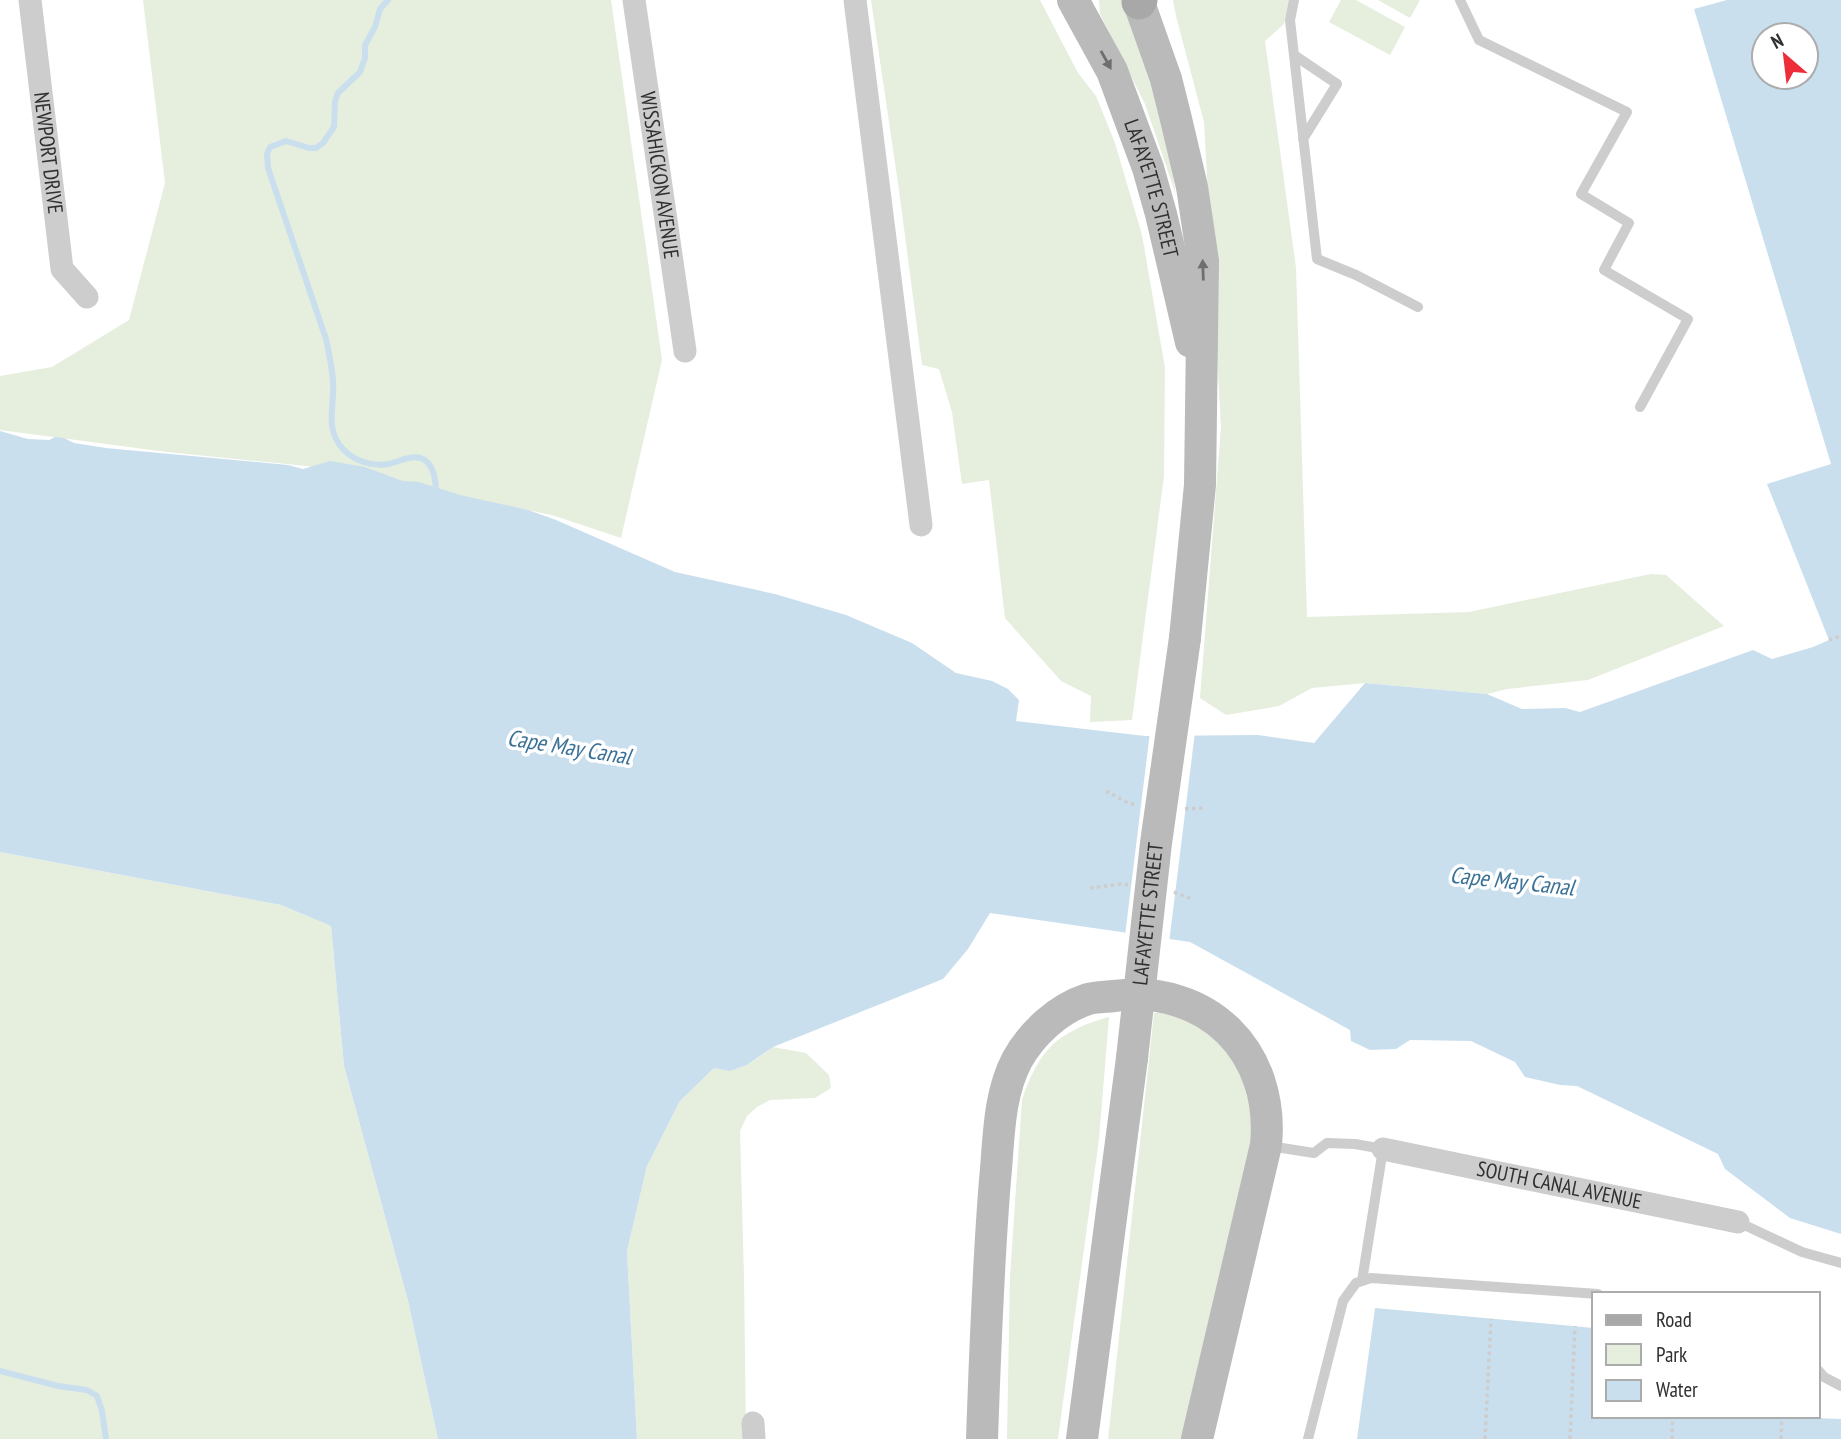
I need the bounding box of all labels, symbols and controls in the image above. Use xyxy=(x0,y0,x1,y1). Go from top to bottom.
north arrow xyxy=(1750,21,1820,91)
text: N xyxy=(1767,28,1787,54)
one-way arrow xyxy=(1100,50,1112,70)
street label: WISSAHICKON AVENUE xyxy=(634,90,685,260)
street label: NEWPORT DRIVE xyxy=(28,91,69,215)
street label: LAFAYETTE STREET xyxy=(1118,115,1185,261)
one-way arrow xyxy=(1197,259,1208,281)
water label: Cape May Canal xyxy=(505,722,635,771)
street label: LAFAYETTE STREET xyxy=(1126,841,1169,987)
water label: Cape May Canal xyxy=(1449,860,1578,902)
street label: SOUTH CANAL AVENUE xyxy=(1474,1155,1644,1215)
legend xyxy=(1592,1292,1820,1418)
text: Road xyxy=(1656,1306,1692,1333)
text: Park xyxy=(1656,1341,1687,1368)
text: Water xyxy=(1656,1376,1698,1403)

